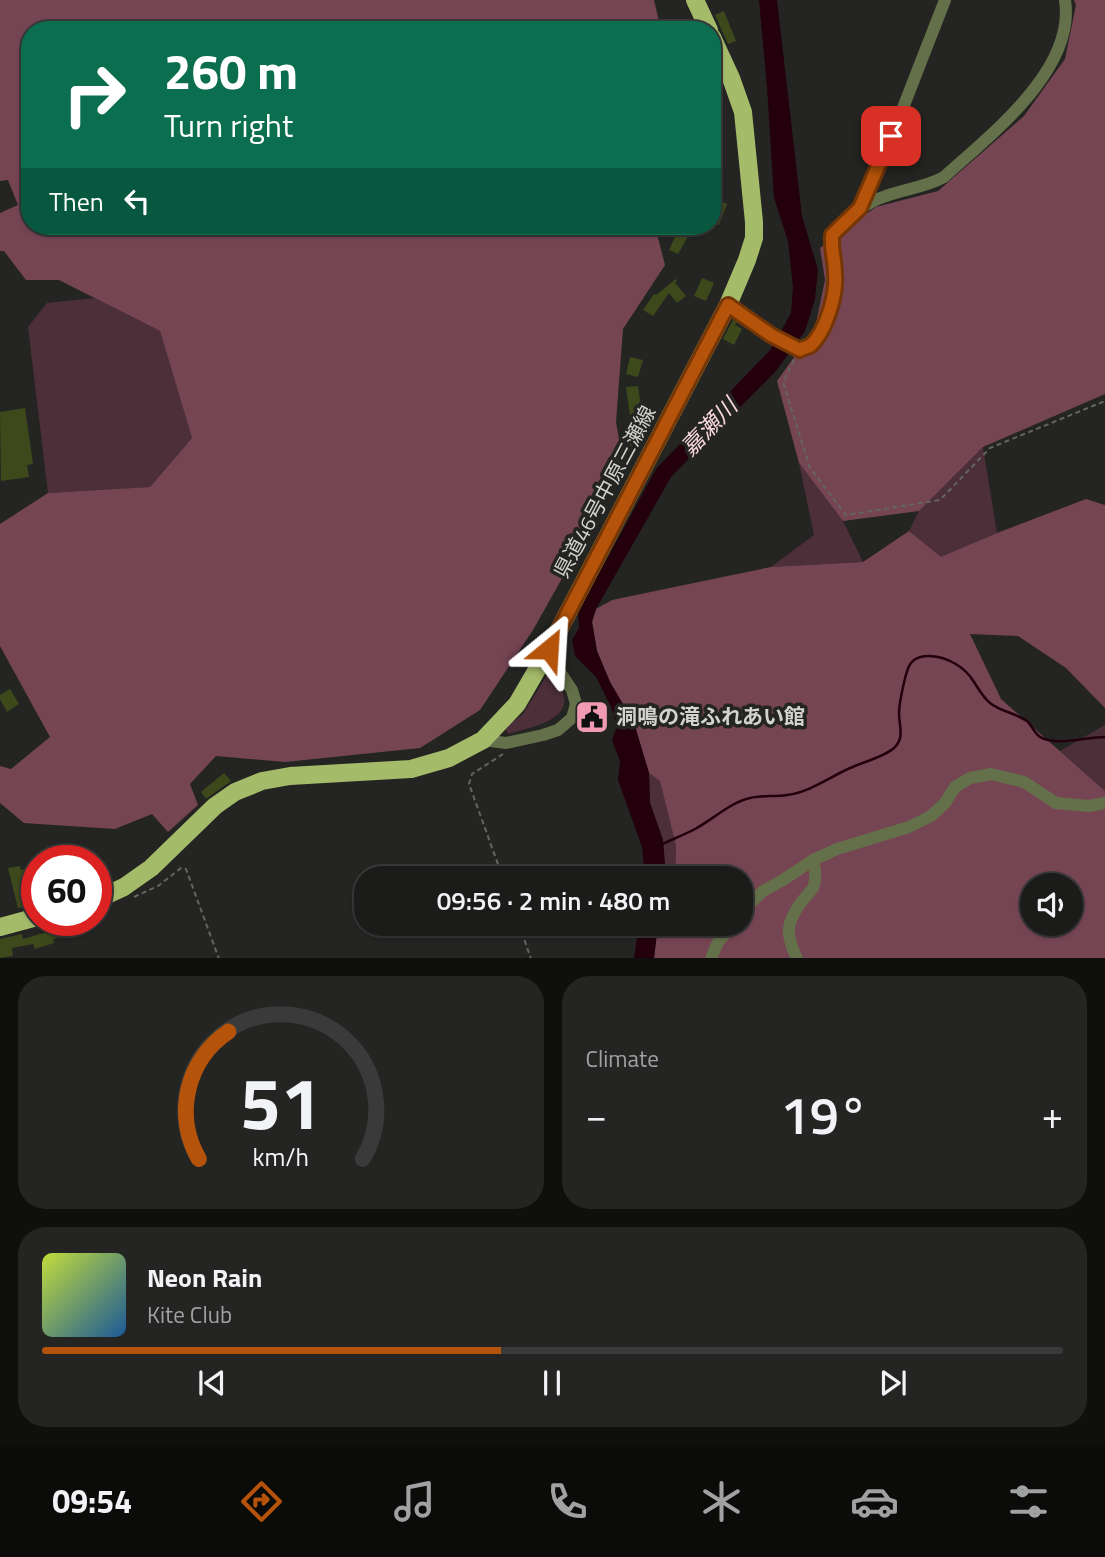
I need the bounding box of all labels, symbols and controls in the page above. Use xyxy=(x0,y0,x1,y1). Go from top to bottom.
text: 260 m xyxy=(164,33,298,108)
icon: right xyxy=(49,49,140,140)
text: Turn right xyxy=(164,101,293,149)
pin xyxy=(861,106,921,166)
icon: arrive xyxy=(872,117,910,155)
text: Then xyxy=(49,182,104,221)
icon: left xyxy=(118,182,156,220)
water label: 嘉瀬川 xyxy=(672,388,747,464)
street label: 県道46号中原三瀬線 xyxy=(545,399,663,584)
position arrow xyxy=(512,612,586,686)
public building icon: 洞鳴の滝ふれあい館 xyxy=(573,698,611,736)
place label: 洞鳴の滝ふれあい館 xyxy=(616,700,805,732)
speed limit sign: 60 xyxy=(21,845,112,936)
map controls xyxy=(1020,873,1083,936)
button: sound xyxy=(1020,873,1083,936)
text: 09:56 · 2 min · 480 m xyxy=(437,881,670,920)
text: Climate xyxy=(586,1041,659,1076)
text: 51 xyxy=(240,1047,322,1157)
text: 19° xyxy=(781,1075,868,1154)
text: − xyxy=(586,1086,607,1144)
text: + xyxy=(1042,1086,1063,1144)
text: km/h xyxy=(252,1137,309,1175)
text: Neon Rain xyxy=(147,1258,262,1297)
text: Kite Club xyxy=(147,1297,232,1332)
icon: previous xyxy=(193,1364,231,1402)
icon: pause xyxy=(533,1364,571,1402)
icon: next xyxy=(874,1364,912,1402)
text: 09:54 xyxy=(52,1477,132,1525)
icon: directions xyxy=(237,1477,286,1526)
icon: music xyxy=(390,1477,439,1526)
icon: phone xyxy=(543,1477,592,1526)
icon: climate xyxy=(697,1477,746,1526)
icon: car xyxy=(850,1477,899,1526)
icon: filters xyxy=(1004,1477,1053,1526)

